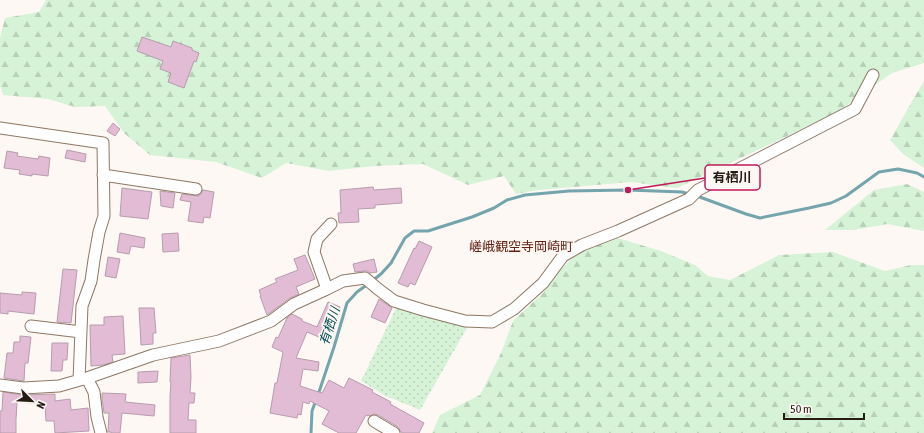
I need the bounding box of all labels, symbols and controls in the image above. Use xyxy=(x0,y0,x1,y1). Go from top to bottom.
callout: 有栖川 xyxy=(705,165,760,190)
text: 有栖川 xyxy=(712,170,752,185)
district label: 嵯峨観空寺岡崎町 xyxy=(469,239,573,254)
water label: 有栖川 xyxy=(316,303,343,347)
north arrow xyxy=(12,381,52,421)
scale bar xyxy=(784,395,864,421)
text: N xyxy=(34,400,48,410)
text: 50 m xyxy=(790,402,812,416)

